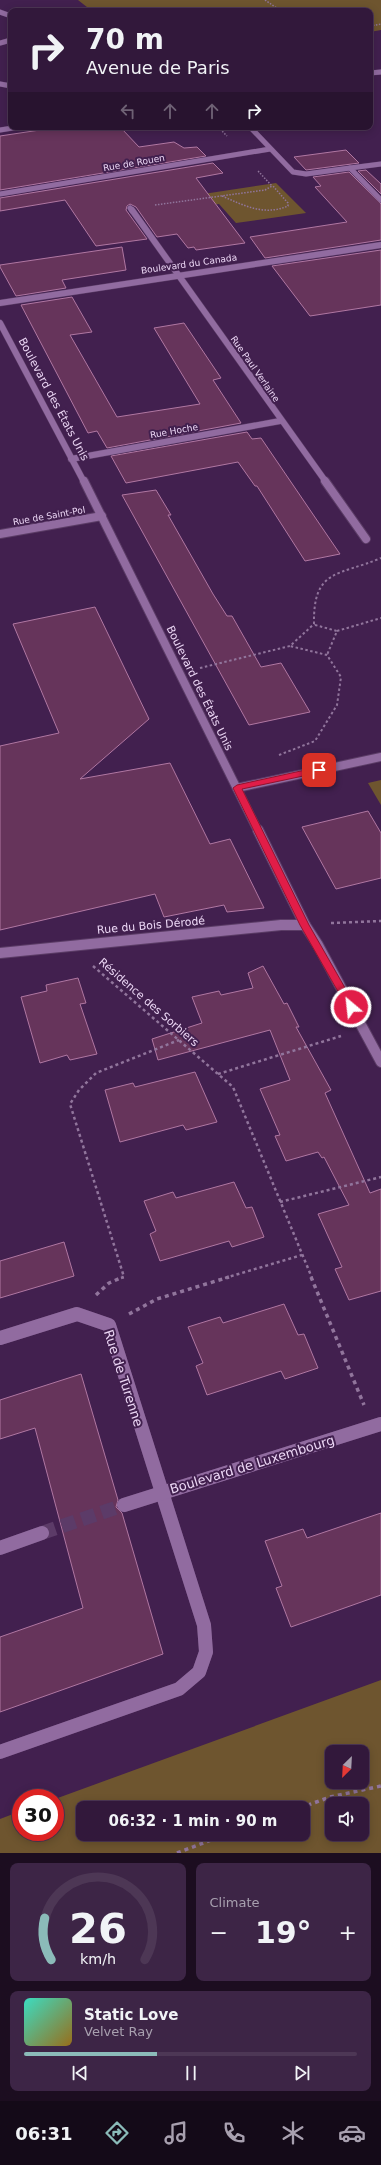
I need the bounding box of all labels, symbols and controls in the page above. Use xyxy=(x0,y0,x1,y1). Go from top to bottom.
text: 70 m xyxy=(86,23,164,56)
icon: right xyxy=(20,24,72,76)
text: Avenue de Paris xyxy=(86,57,230,78)
icon: left xyxy=(117,100,139,122)
icon: ahead xyxy=(159,100,181,122)
icon: ahead xyxy=(201,100,223,122)
icon: right xyxy=(243,100,265,122)
street label: Rue de Rouen xyxy=(102,153,166,173)
street label: Boulevard du Canada xyxy=(140,252,238,276)
street label: Rue Paul Verlaine xyxy=(229,334,282,404)
street label: Boulevard des États Unis xyxy=(16,335,92,463)
street label: Rue Hoche xyxy=(149,422,199,440)
street label: Rue de Saint-Pol xyxy=(12,505,86,527)
street label: Boulevard des États Unis xyxy=(164,624,236,753)
pin xyxy=(302,753,336,787)
icon: arrive xyxy=(308,759,330,781)
street label: Rue du Bois Dérodé xyxy=(96,914,206,937)
street label: Résidence des Sorbiers xyxy=(96,955,201,1049)
position arrow xyxy=(330,986,372,1028)
street label: Rue de Turenne xyxy=(101,1328,146,1428)
street label: Boulevard de Luxembourg xyxy=(168,1432,336,1497)
north arrow xyxy=(325,1745,369,1789)
map controls xyxy=(325,1745,369,1841)
speed limit sign: 30 xyxy=(12,1789,64,1841)
button: sound xyxy=(325,1797,369,1841)
text: 06:32 · 1 min · 90 m xyxy=(109,1812,277,1830)
text: Climate xyxy=(210,1895,260,1910)
text: 26 xyxy=(69,1904,127,1953)
text: 19° xyxy=(255,1915,312,1950)
text: − xyxy=(210,1920,228,1945)
text: + xyxy=(339,1920,357,1945)
text: km/h xyxy=(80,1951,116,1967)
text: Static Love xyxy=(84,2006,178,2024)
text: Velvet Ray xyxy=(84,2024,153,2039)
icon: previous xyxy=(69,2062,91,2084)
icon: pause xyxy=(180,2062,202,2084)
icon: next xyxy=(291,2062,313,2084)
icon: directions xyxy=(103,2119,131,2147)
icon: music xyxy=(162,2119,190,2147)
icon: phone xyxy=(220,2119,248,2147)
icon: climate xyxy=(279,2119,307,2147)
icon: car xyxy=(338,2119,366,2147)
text: 06:31 xyxy=(15,2123,73,2144)

